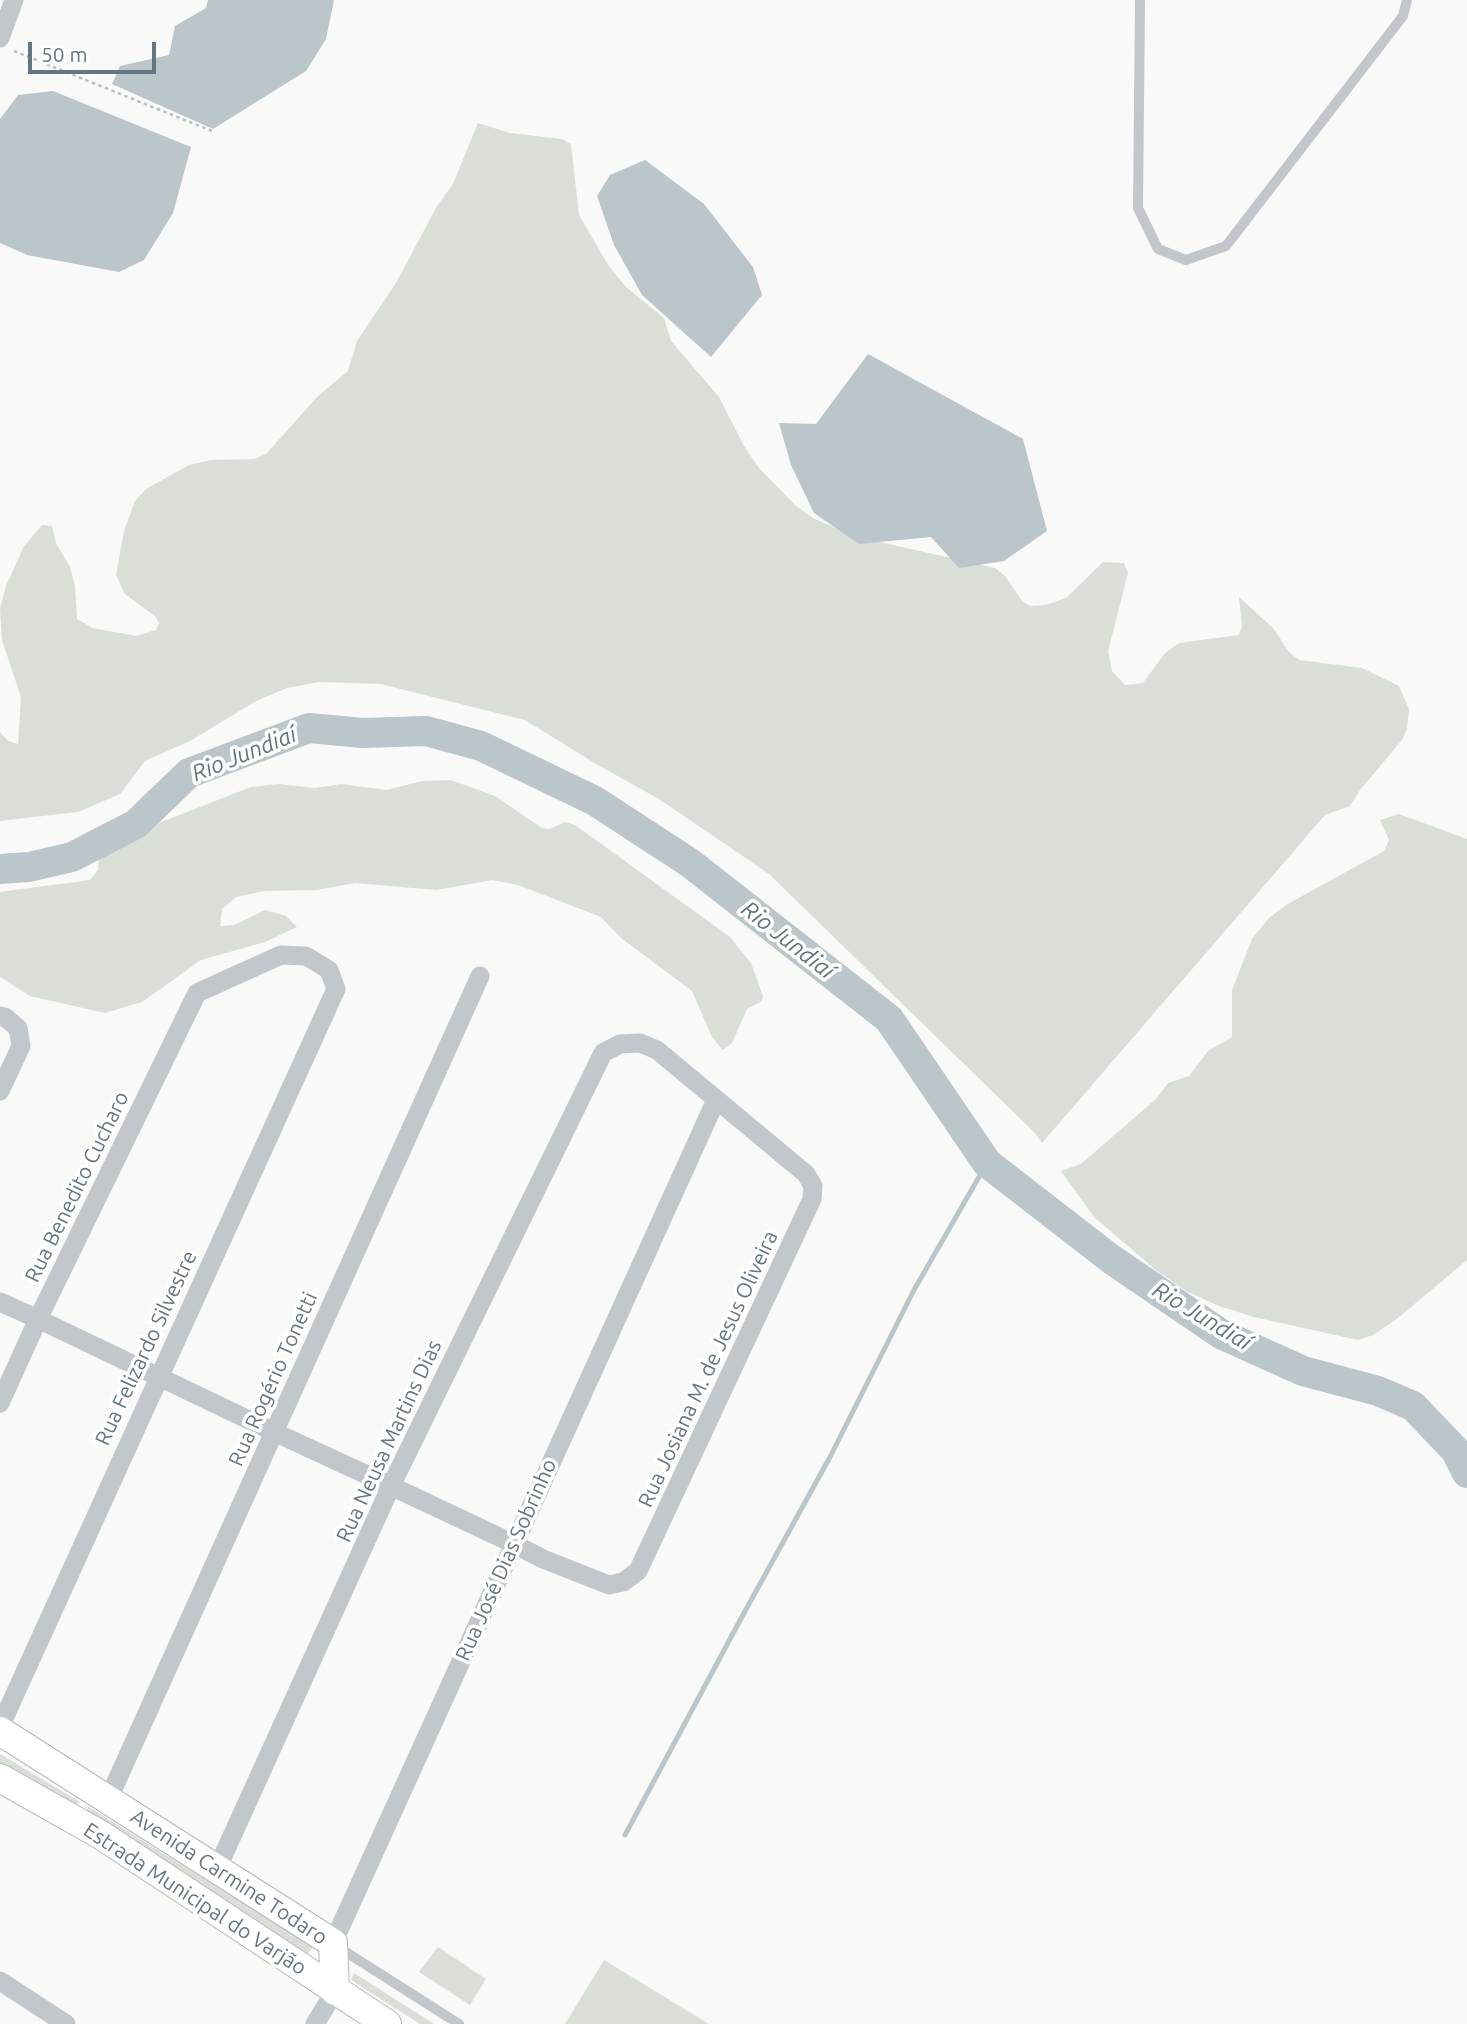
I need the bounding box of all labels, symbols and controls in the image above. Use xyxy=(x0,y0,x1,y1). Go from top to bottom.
scale bar xyxy=(32,28,159,72)
text: 50 m xyxy=(41,42,88,66)
water label: Rio Jundiaí xyxy=(188,721,300,787)
water label: Rio Jundiaí xyxy=(736,895,840,985)
street label: Rua Benedito Cucharo xyxy=(20,1087,134,1287)
street label: Rua Josiana M. de Jesus Oliveira xyxy=(633,1227,783,1511)
street label: Rua Felizardo Silvestre xyxy=(90,1247,202,1449)
water label: Rio Jundiaí xyxy=(1148,1276,1256,1356)
street label: Rua Rogério Tonetti xyxy=(223,1288,323,1470)
street label: Rua Neusa Martins Dias xyxy=(331,1336,447,1546)
street label: Rua José Dias Sobrinho xyxy=(450,1455,562,1665)
street label: Avenida Carmine Todaro xyxy=(126,1804,332,1950)
street label: Estrada Municipal do Varjão xyxy=(79,1817,311,1981)

